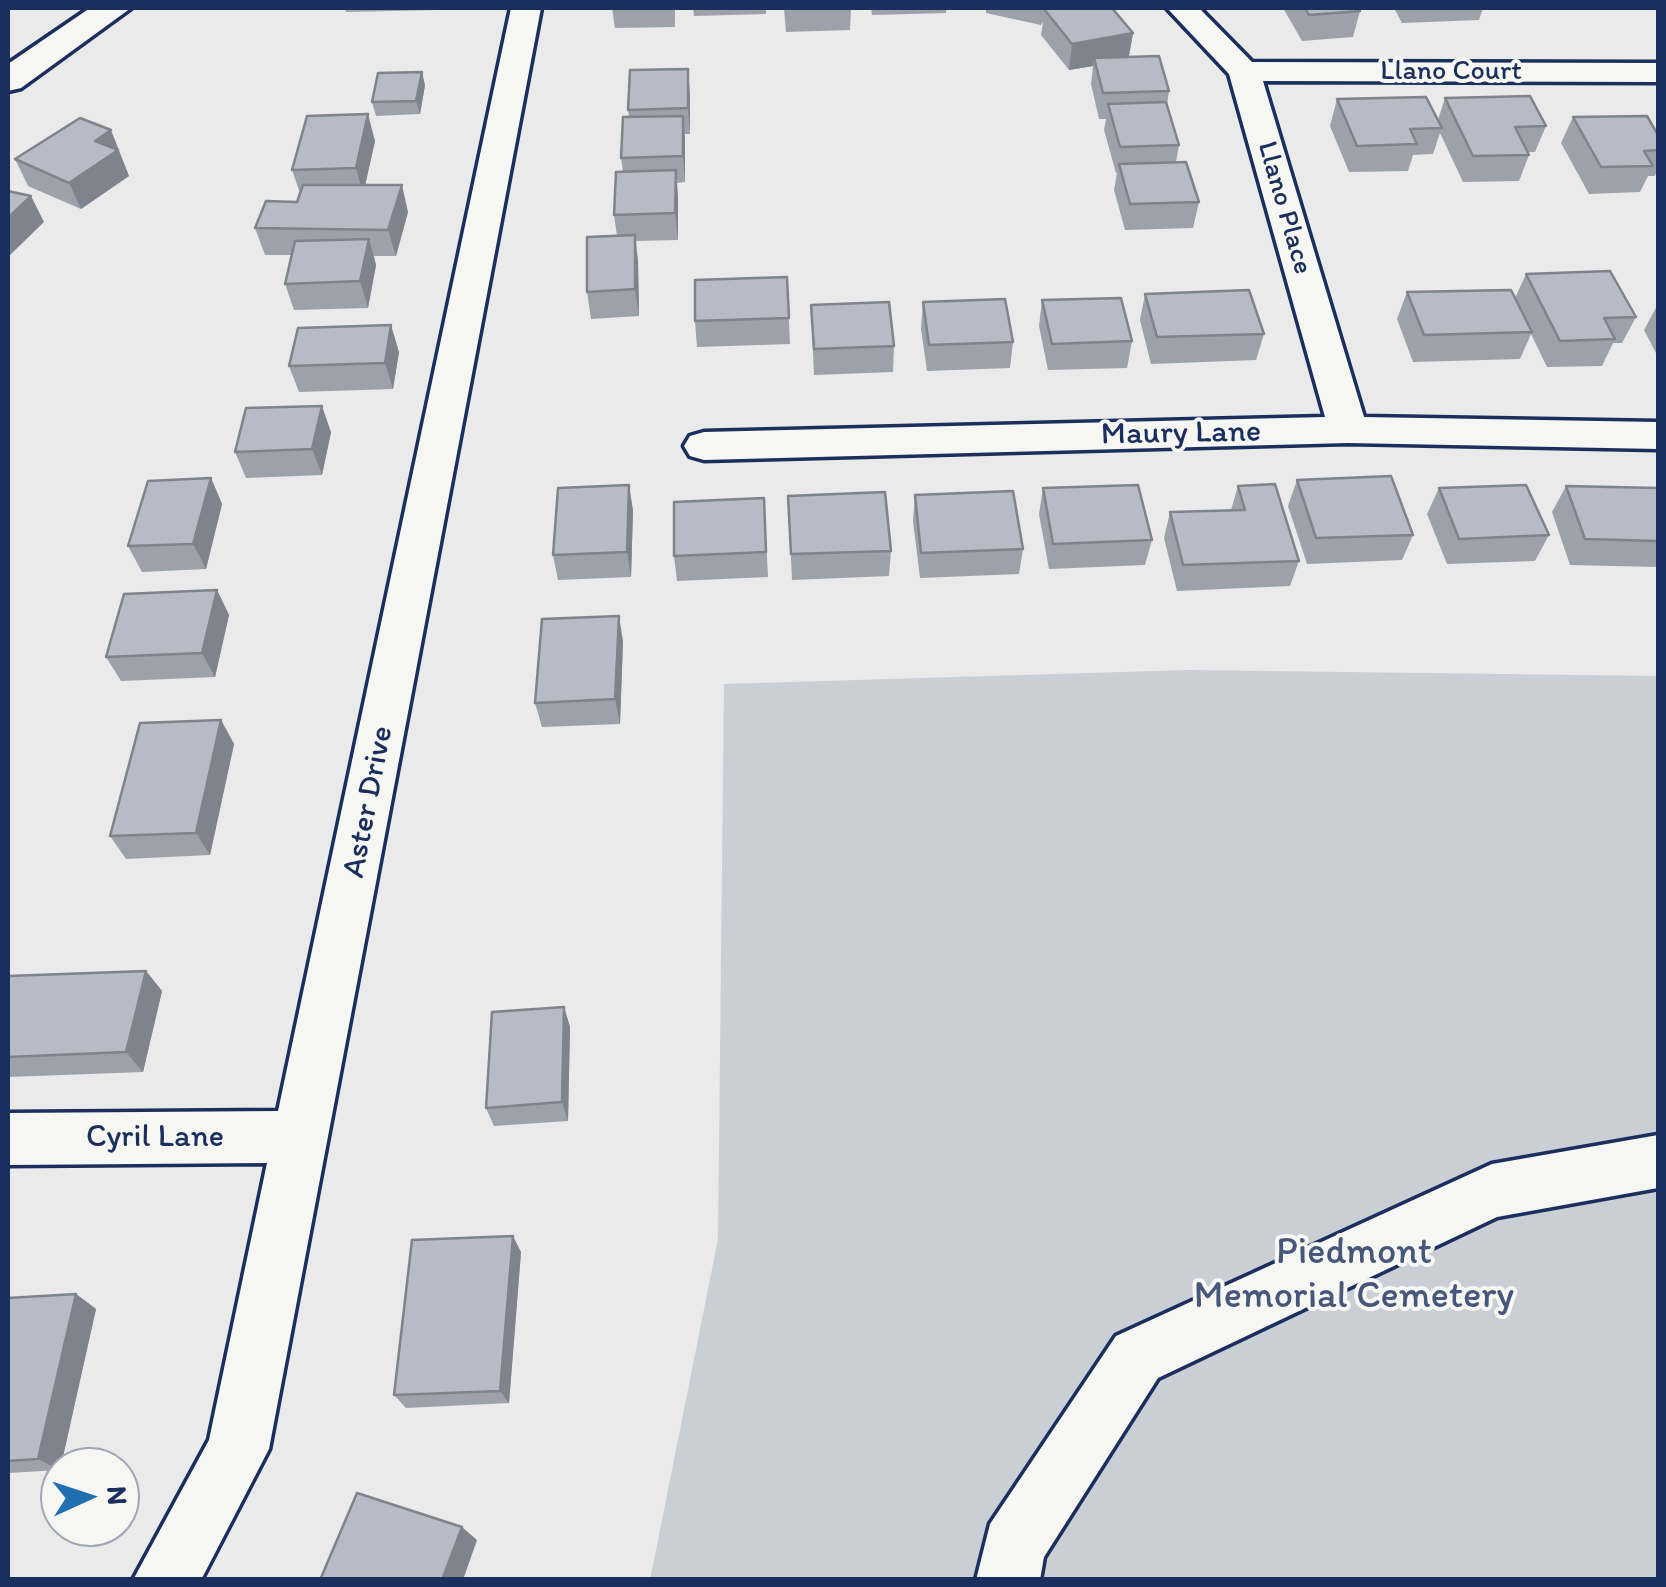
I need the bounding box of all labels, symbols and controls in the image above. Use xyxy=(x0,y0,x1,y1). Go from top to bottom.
street label: Llano Court xyxy=(1380,55,1522,89)
street label: Llano Place xyxy=(1249,138,1319,278)
street label: Maury Lane xyxy=(1101,413,1261,455)
street label: Aster Drive xyxy=(335,723,403,881)
street label: Cyril Lane xyxy=(86,1119,224,1157)
park label: Piedmont Memorial Cemetery xyxy=(1194,1230,1514,1320)
north arrow xyxy=(40,1447,140,1547)
text: N xyxy=(100,1485,135,1506)

